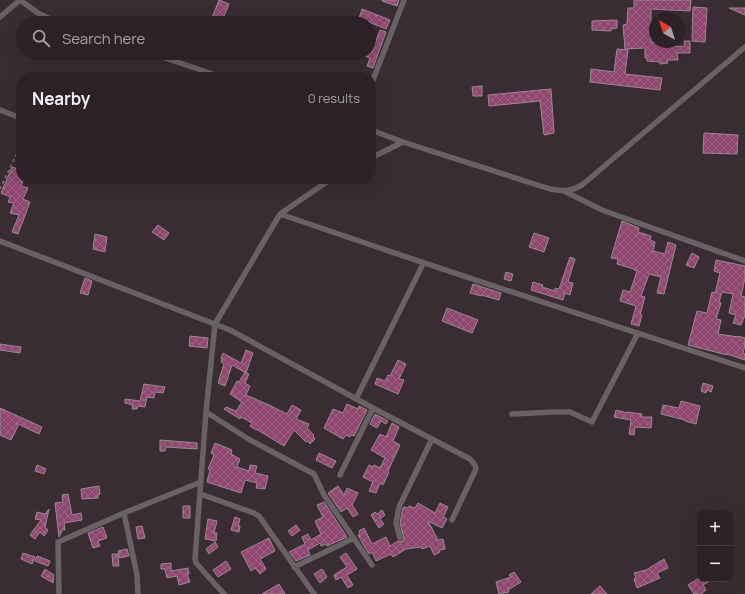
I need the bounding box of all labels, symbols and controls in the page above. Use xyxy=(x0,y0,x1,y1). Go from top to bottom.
north arrow xyxy=(649,12,685,48)
search box xyxy=(16,16,376,60)
icon: search xyxy=(30,27,52,49)
text: Search here xyxy=(62,28,145,49)
text: Nearby xyxy=(32,87,90,110)
text: 0 results xyxy=(308,89,360,107)
map controls xyxy=(697,510,733,582)
button: + xyxy=(697,510,733,546)
button: − xyxy=(697,546,733,582)

